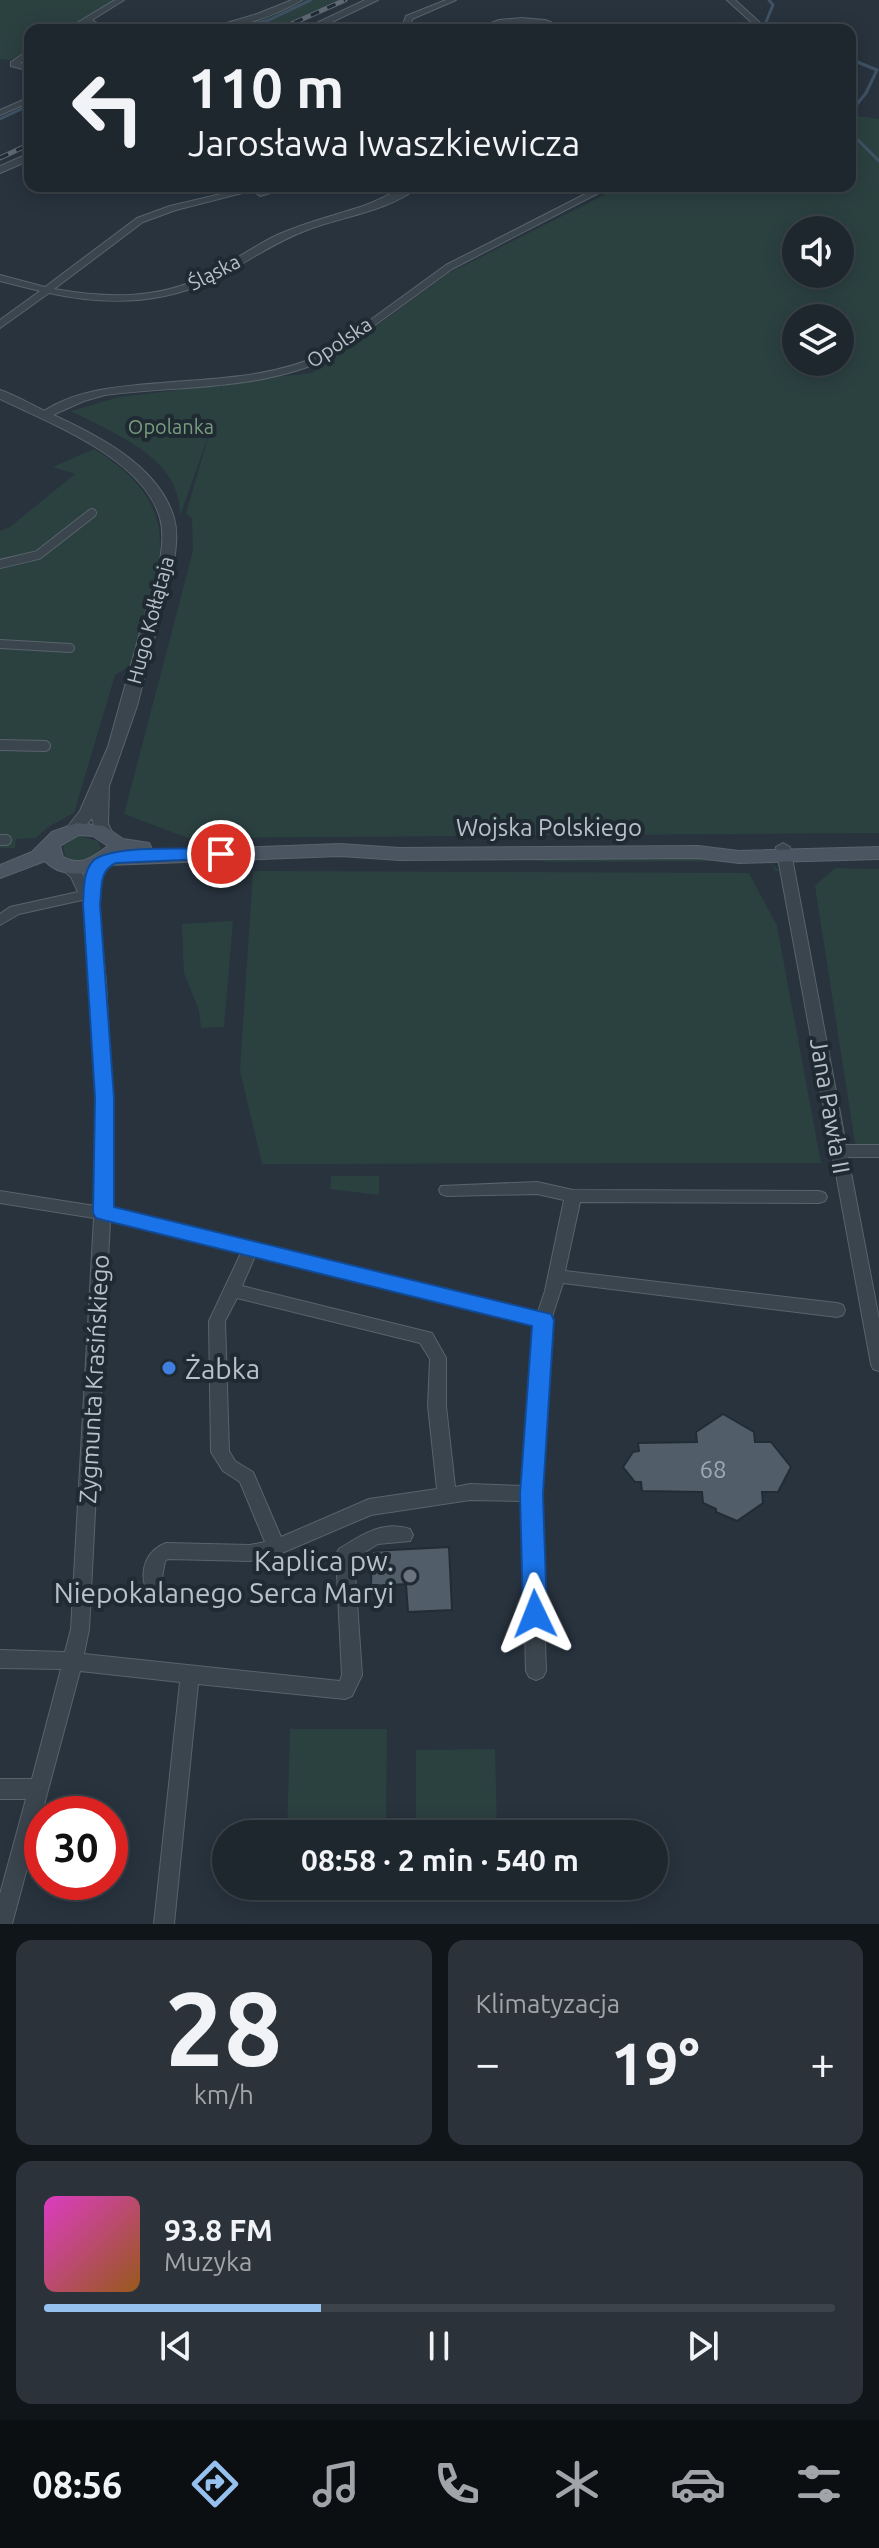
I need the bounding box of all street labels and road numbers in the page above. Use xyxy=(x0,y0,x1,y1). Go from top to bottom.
street label: Śląska xyxy=(184,249,244,295)
street label: Opolska xyxy=(302,312,376,372)
street label: Hugo Kołłątaja xyxy=(122,554,178,686)
street label: Wojska Polskiego xyxy=(456,814,642,841)
street label: Jana Pawła II xyxy=(805,1036,855,1176)
street label: Zygmunta Krasińskiego xyxy=(74,1254,114,1504)

